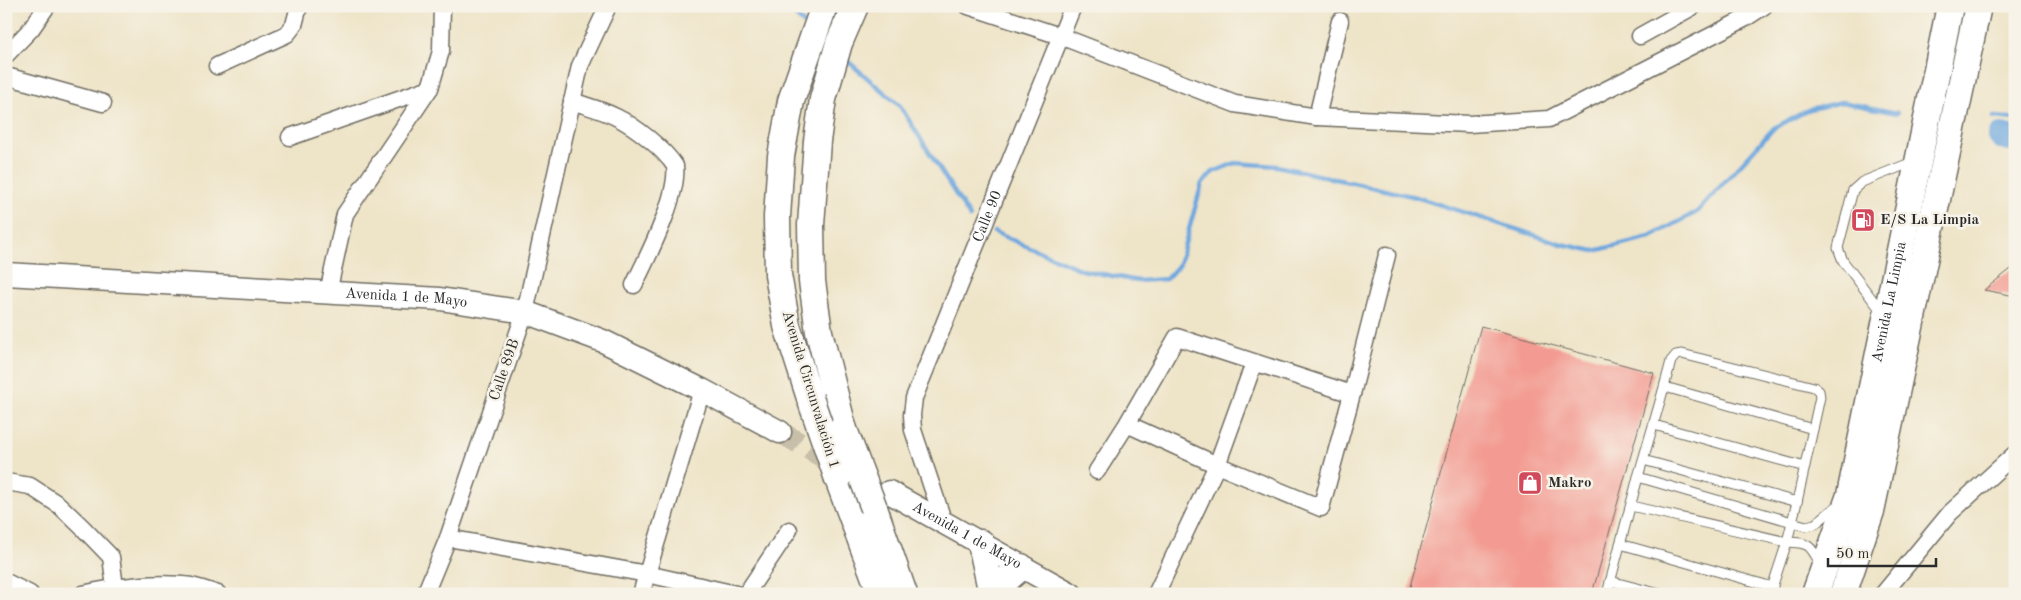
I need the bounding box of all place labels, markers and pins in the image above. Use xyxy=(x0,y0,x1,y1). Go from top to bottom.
fuel station icon: E/S La Limpia xyxy=(1850,207,1876,233)
place label: E/S La Limpia xyxy=(1880,213,1980,228)
shop icon: Makro xyxy=(1517,470,1543,496)
place label: Makro xyxy=(1548,476,1591,491)

